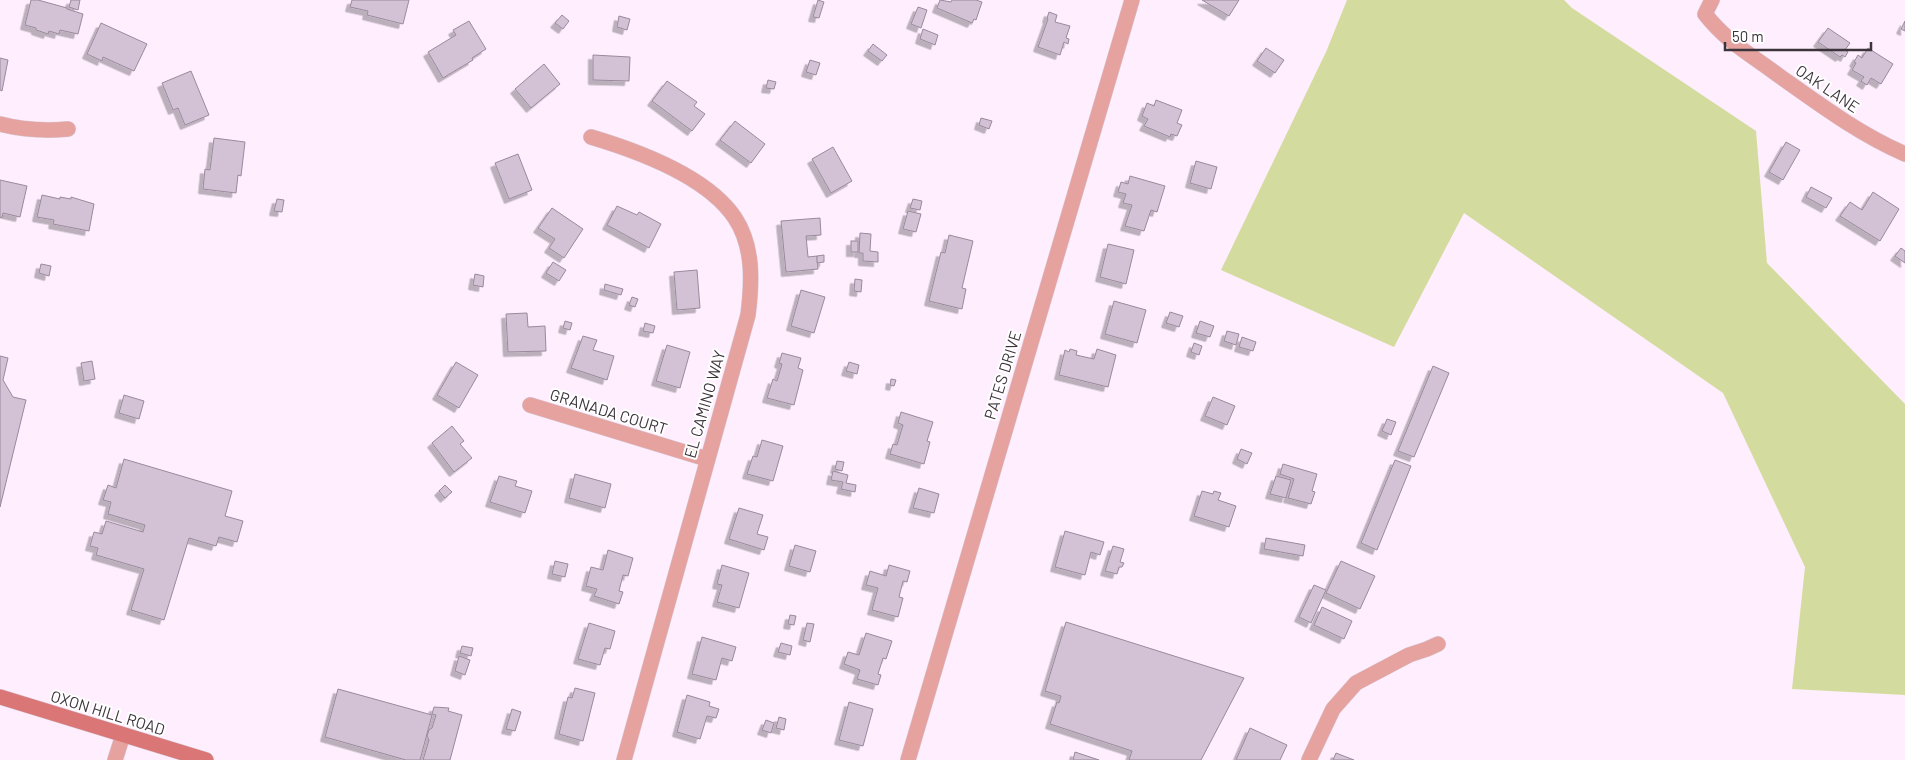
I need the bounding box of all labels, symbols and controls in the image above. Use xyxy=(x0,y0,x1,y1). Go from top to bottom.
scale bar xyxy=(1725,20,1871,52)
text: 50 m xyxy=(1732,27,1764,45)
street label: OAK LANE xyxy=(1793,60,1863,116)
street label: PATES DRIVE xyxy=(979,328,1025,422)
street label: EL CAMINO WAY xyxy=(680,348,728,460)
street label: GRANADA COURT xyxy=(548,384,670,438)
street label: OXON HILL ROAD xyxy=(49,686,167,738)

